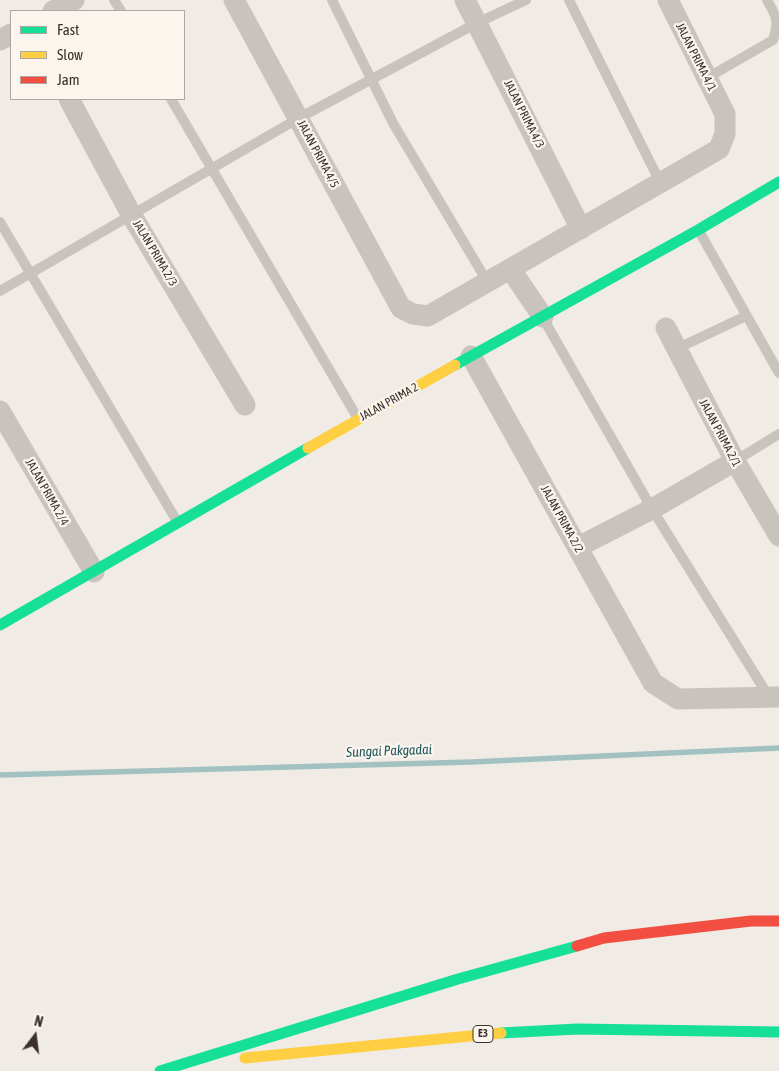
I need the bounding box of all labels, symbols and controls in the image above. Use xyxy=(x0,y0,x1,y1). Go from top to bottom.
legend xyxy=(10,10,185,100)
street label: JALAN PRIMA 4/1 xyxy=(673,20,719,94)
text: Fast xyxy=(57,21,79,38)
text: Slow xyxy=(57,46,83,63)
text: Jam xyxy=(57,71,80,88)
street label: JALAN PRIMA 4/3 xyxy=(501,77,547,151)
street label: JALAN PRIMA 4/5 xyxy=(294,118,342,190)
street label: JALAN PRIMA 2/3 xyxy=(130,217,180,289)
street label: JALAN PRIMA 2 xyxy=(357,380,421,424)
street label: JALAN PRIMA 2/1 xyxy=(696,397,744,469)
street label: JALAN PRIMA 2/4 xyxy=(22,456,72,528)
street label: JALAN PRIMA 2/2 xyxy=(538,483,586,555)
water label: Sungai Pakgadai xyxy=(346,741,432,761)
north arrow xyxy=(10,1011,60,1061)
text: N xyxy=(33,1013,45,1030)
road number: E3 xyxy=(473,1026,493,1042)

